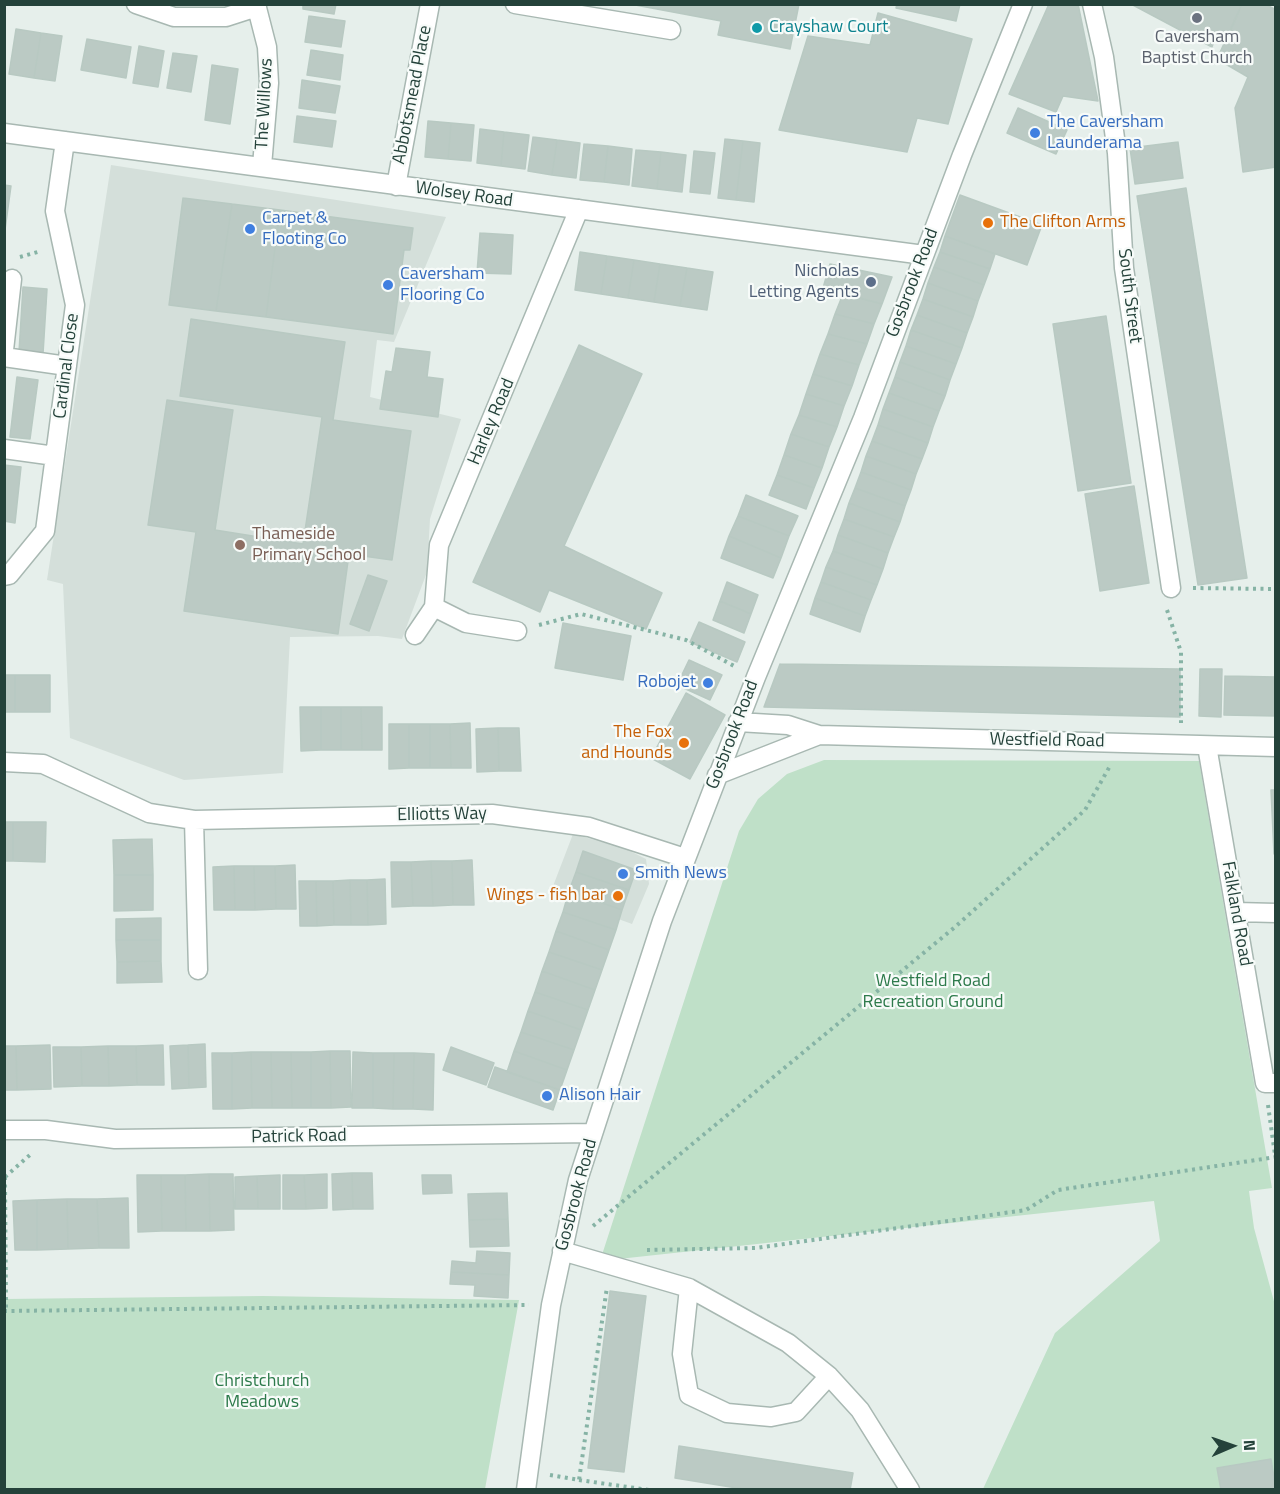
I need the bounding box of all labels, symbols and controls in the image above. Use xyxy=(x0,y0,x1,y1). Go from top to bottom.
marker: Caversham Baptist Church xyxy=(1190,11,1204,25)
place label: Crayshaw Court xyxy=(769,17,888,39)
marker: Crayshaw Court xyxy=(750,21,764,35)
street label: Abbotsmead Place xyxy=(389,24,437,166)
place label: Caversham Baptist Church xyxy=(1141,27,1253,70)
street label: The Willows xyxy=(252,58,278,150)
place label: The Caversham Launderama xyxy=(1047,112,1164,154)
marker: The Caversham Launderama xyxy=(1028,126,1042,140)
street label: Wolsey Road xyxy=(414,177,514,213)
place label: Carpet & Flooting Co xyxy=(262,208,347,250)
place label: The Clifton Arms xyxy=(1000,212,1126,234)
marker: The Clifton Arms xyxy=(981,216,995,230)
marker: Carpet & Flooting Co xyxy=(243,222,257,236)
street label: Gosbrook Road xyxy=(882,225,944,341)
street label: South Street xyxy=(1112,247,1146,345)
place label: Nicholas Letting Agents xyxy=(749,261,859,304)
place label: Caversham Flooring Co xyxy=(400,264,485,306)
marker: Nicholas Letting Agents xyxy=(864,275,878,289)
marker: Caversham Flooring Co xyxy=(381,278,395,292)
street label: Cardinal Close xyxy=(50,312,84,420)
street label: Harley Road xyxy=(464,375,520,469)
place label: Thameside Primary School xyxy=(252,524,366,566)
marker: Thameside Primary School xyxy=(233,538,247,552)
place label: Robojet xyxy=(637,672,696,694)
marker: Robojet xyxy=(701,676,715,690)
street label: Gosbrook Road xyxy=(702,677,764,793)
place label: The Fox and Hounds xyxy=(581,722,672,764)
street label: Westfield Road xyxy=(989,729,1105,753)
marker: The Fox and Hounds xyxy=(677,736,691,750)
street label: Elliotts Way xyxy=(397,803,487,827)
street label: Falkland Road xyxy=(1216,860,1256,968)
place label: Smith News xyxy=(635,863,727,885)
marker: Smith News xyxy=(616,867,630,881)
place label: Wings - fish bar xyxy=(486,885,606,907)
marker: Wings - fish bar xyxy=(611,889,625,903)
park label: Westfield Road Recreation Ground xyxy=(863,971,1003,1014)
place label: Alison Hair xyxy=(559,1085,641,1107)
marker: Alison Hair xyxy=(540,1089,554,1103)
street label: Patrick Road xyxy=(251,1125,347,1149)
street label: Gosbrook Road xyxy=(552,1137,602,1253)
park label: Christchurch Meadows xyxy=(215,1371,309,1414)
north arrow xyxy=(1202,1416,1262,1476)
text: N xyxy=(1238,1439,1262,1451)

